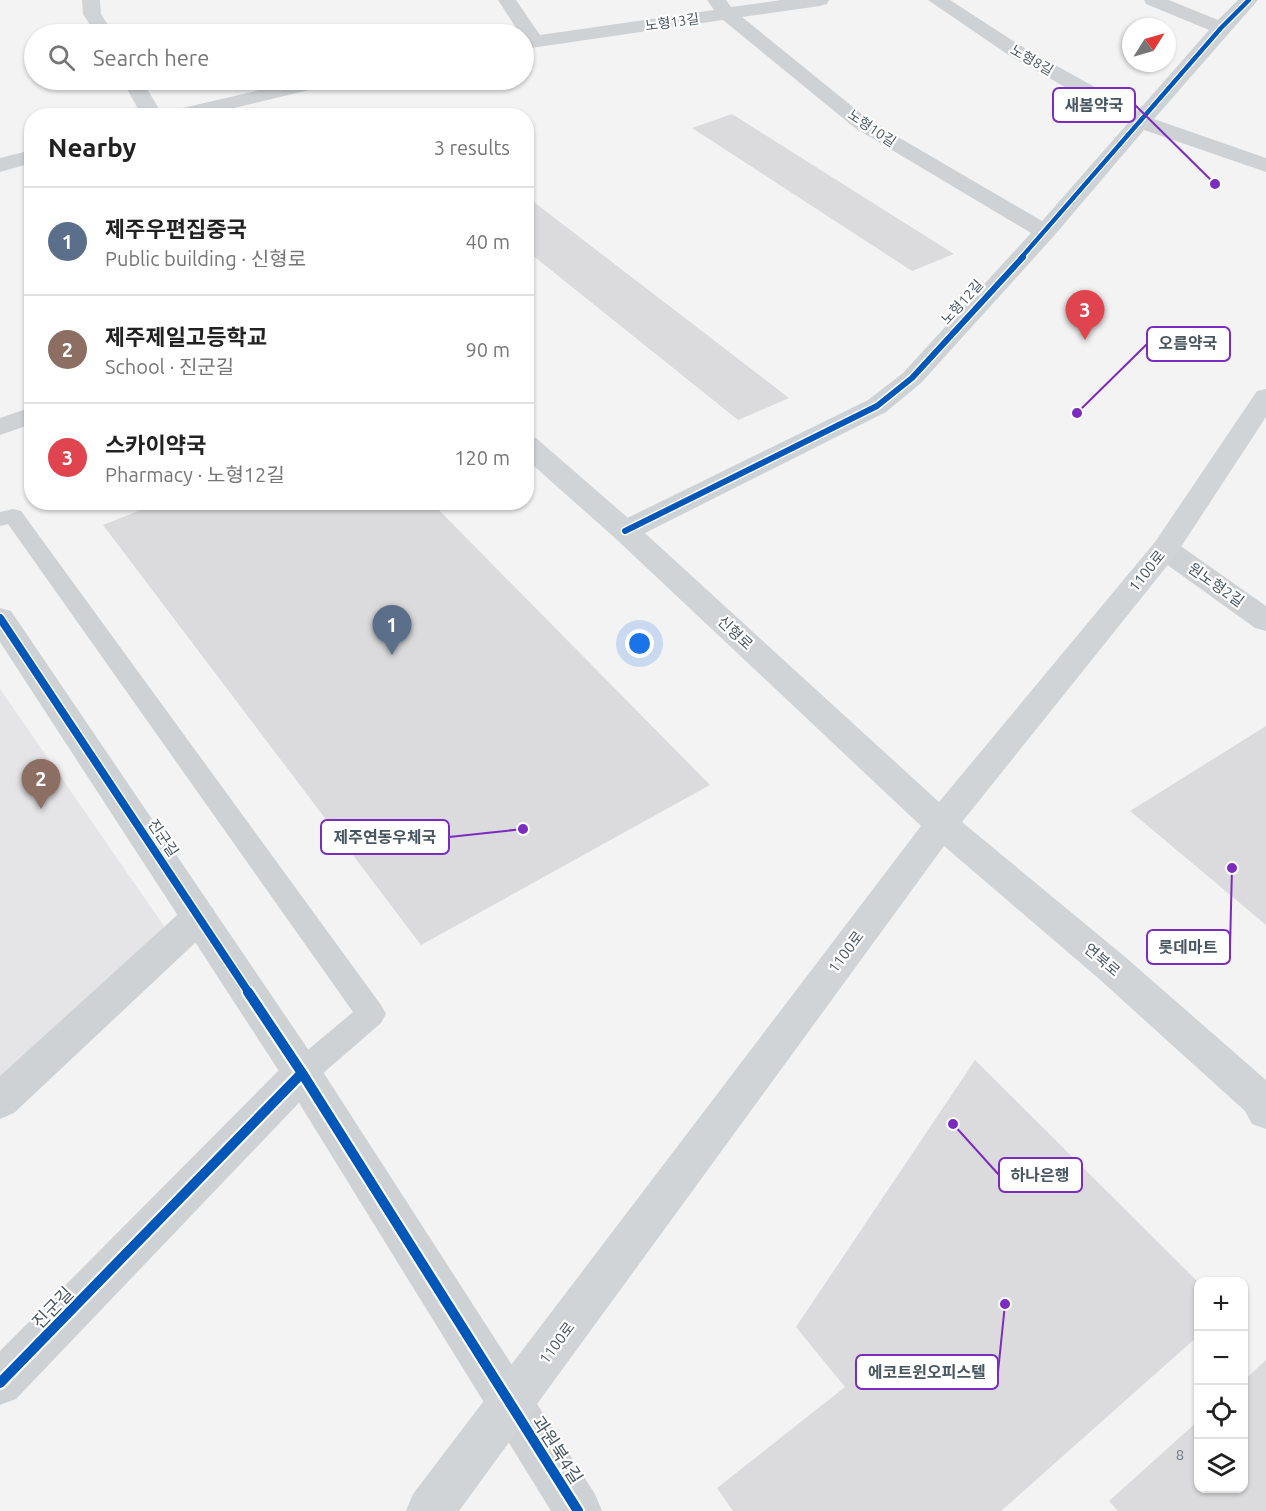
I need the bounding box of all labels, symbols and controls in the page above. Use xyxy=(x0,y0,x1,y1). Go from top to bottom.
street label: 노형13길 xyxy=(644,10,700,34)
north arrow xyxy=(1122,18,1176,72)
search box xyxy=(24,24,534,90)
icon: search xyxy=(45,41,78,74)
street label: 노형8길 xyxy=(1008,41,1056,79)
text: Search here xyxy=(93,45,209,70)
callout: 새봄약국 xyxy=(1053,88,1135,122)
text: 새봄약국 xyxy=(1065,96,1123,114)
street label: 노형10길 xyxy=(845,106,899,150)
text: Nearby xyxy=(48,133,136,162)
text: 3 results xyxy=(434,136,510,159)
text: 제주우편집중국 xyxy=(105,216,247,241)
text: 1 xyxy=(62,230,73,253)
text: 40 m xyxy=(466,230,510,253)
text: Public building · 신형로 xyxy=(105,247,306,270)
street label: 노형12길 xyxy=(938,276,986,328)
pin: 3 xyxy=(1066,290,1104,340)
text: 제주제일고등학교 xyxy=(105,324,267,349)
callout: 오름약국 xyxy=(1147,327,1230,361)
text: 오름약국 xyxy=(1159,334,1217,352)
text: 2 xyxy=(62,338,73,361)
text: 90 m xyxy=(466,338,510,361)
text: School · 진군길 xyxy=(105,355,234,378)
text: 스카이약국 xyxy=(105,432,206,457)
text: 3 xyxy=(62,446,73,469)
text: 120 m xyxy=(454,446,510,469)
text: Pharmacy · 노형12길 xyxy=(105,463,285,486)
street label: 1100로 xyxy=(1125,547,1168,595)
street label: 원노형2길 xyxy=(1185,559,1247,610)
pin: 1 xyxy=(372,606,412,655)
street label: 신형로 xyxy=(714,612,756,653)
your location xyxy=(625,629,654,658)
pin: 2 xyxy=(22,760,60,809)
street label: 진군길 xyxy=(145,816,182,860)
callout: 제주연동우체국 xyxy=(321,820,449,854)
text: 제주연동우체국 xyxy=(333,828,437,846)
street label: 1100로 xyxy=(824,928,867,976)
callout: 롯데마트 xyxy=(1147,930,1230,964)
text: 롯데마트 xyxy=(1159,938,1218,956)
street label: 연북로 xyxy=(1081,940,1124,979)
callout: 하나은행 xyxy=(999,1158,1082,1192)
text: 하나은행 xyxy=(1011,1166,1069,1184)
map controls xyxy=(1194,1277,1248,1493)
button: + xyxy=(1194,1277,1248,1331)
street label: 진군길 xyxy=(28,1282,77,1332)
street label: 1100로 xyxy=(535,1319,578,1367)
button: − xyxy=(1194,1331,1248,1385)
callout: 에코트윈오피스텔 xyxy=(856,1355,998,1389)
text: 에코트윈오피스텔 xyxy=(868,1363,986,1381)
button: locate xyxy=(1194,1385,1248,1439)
street label: 과원북4길 xyxy=(529,1412,587,1487)
button: layers xyxy=(1194,1439,1248,1493)
house number: 8 xyxy=(1176,1446,1184,1463)

